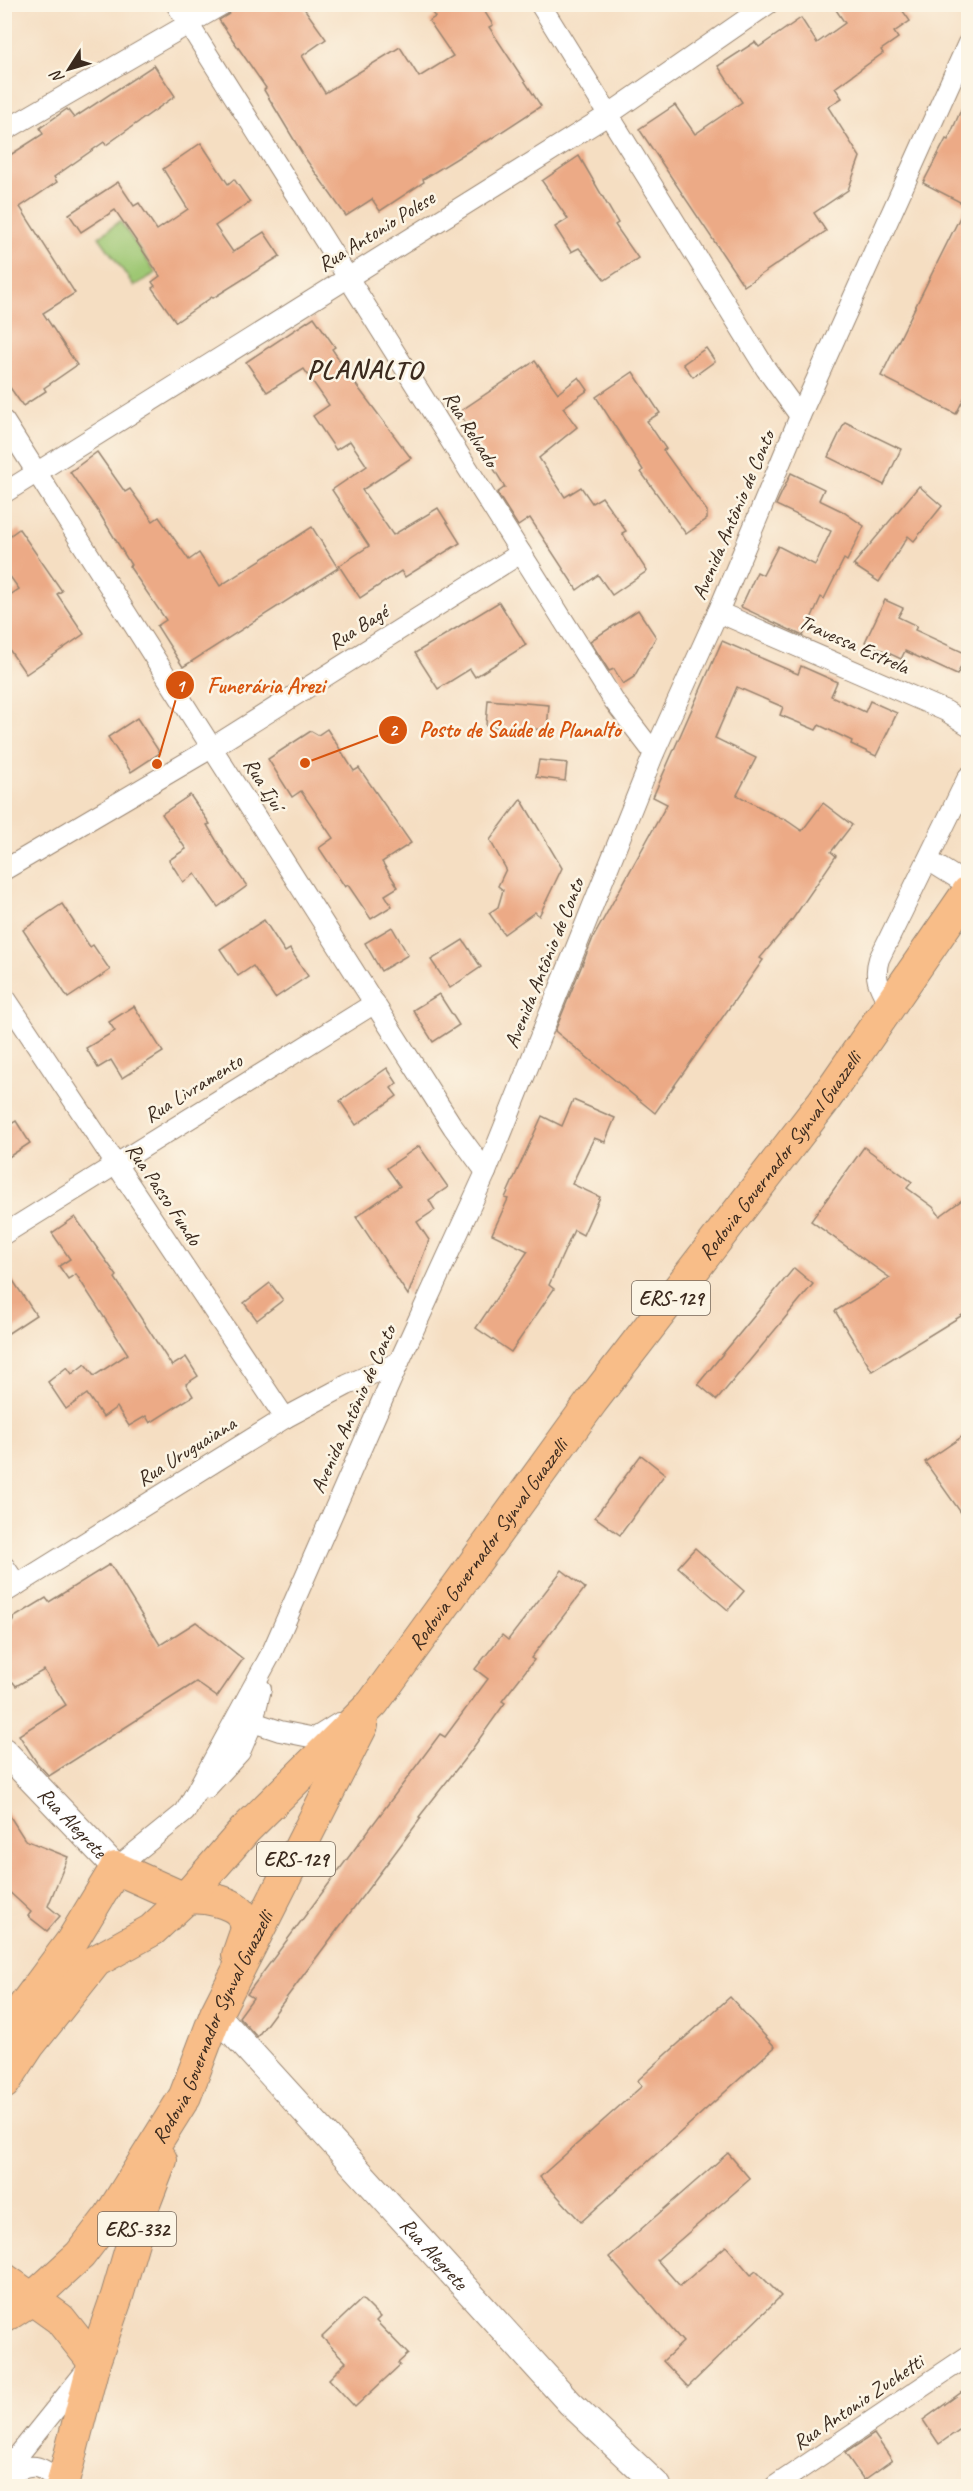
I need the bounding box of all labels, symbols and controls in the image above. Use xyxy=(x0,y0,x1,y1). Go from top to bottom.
north arrow xyxy=(39,39,99,99)
text: N xyxy=(45,65,69,87)
street label: Rua Antonio Polese xyxy=(313,184,440,277)
district label: PLANALTO xyxy=(307,352,425,386)
street label: Rua Relvado xyxy=(438,386,506,474)
street label: Avenida Antônio de Conto xyxy=(686,424,781,603)
street label: Rua Bagé xyxy=(323,597,395,655)
street label: Travessa Estrela xyxy=(795,608,915,681)
callout: Funerária Arezi xyxy=(165,665,336,705)
text: Funerária Arezi xyxy=(207,672,327,700)
text: 1 xyxy=(176,675,186,697)
callout: Posto de Saúde de Planalto xyxy=(378,710,633,750)
text: Posto de Saúde de Planalto xyxy=(419,716,623,744)
text: 2 xyxy=(389,719,399,741)
street label: Rua Ijuí xyxy=(238,753,292,818)
street label: Avenida Antônio de Conto xyxy=(498,872,591,1052)
street label: Rodovia Governador Synval Guazzelli xyxy=(693,1044,869,1265)
street label: Rua Livramento xyxy=(139,1047,248,1128)
street label: Rua Passo Fundo xyxy=(120,1138,209,1252)
road number: ERS-129 xyxy=(632,1281,710,1315)
street label: Avenida Antônio de Conto xyxy=(304,1319,403,1497)
street label: Rua Uruguaiana xyxy=(132,1409,242,1492)
street label: Rodovia Governador Synval Guazzelli xyxy=(403,1431,575,1655)
street label: Rua Alegrete xyxy=(32,1782,113,1864)
road number: ERS-129 xyxy=(257,1842,335,1876)
street label: Rodovia Governador Synval Guazzelli xyxy=(146,1904,280,2148)
road number: ERS-332 xyxy=(98,2212,176,2246)
street label: Rua Alegrete xyxy=(395,2212,474,2296)
street label: Rua Antonio Zuchetti xyxy=(788,2347,931,2455)

